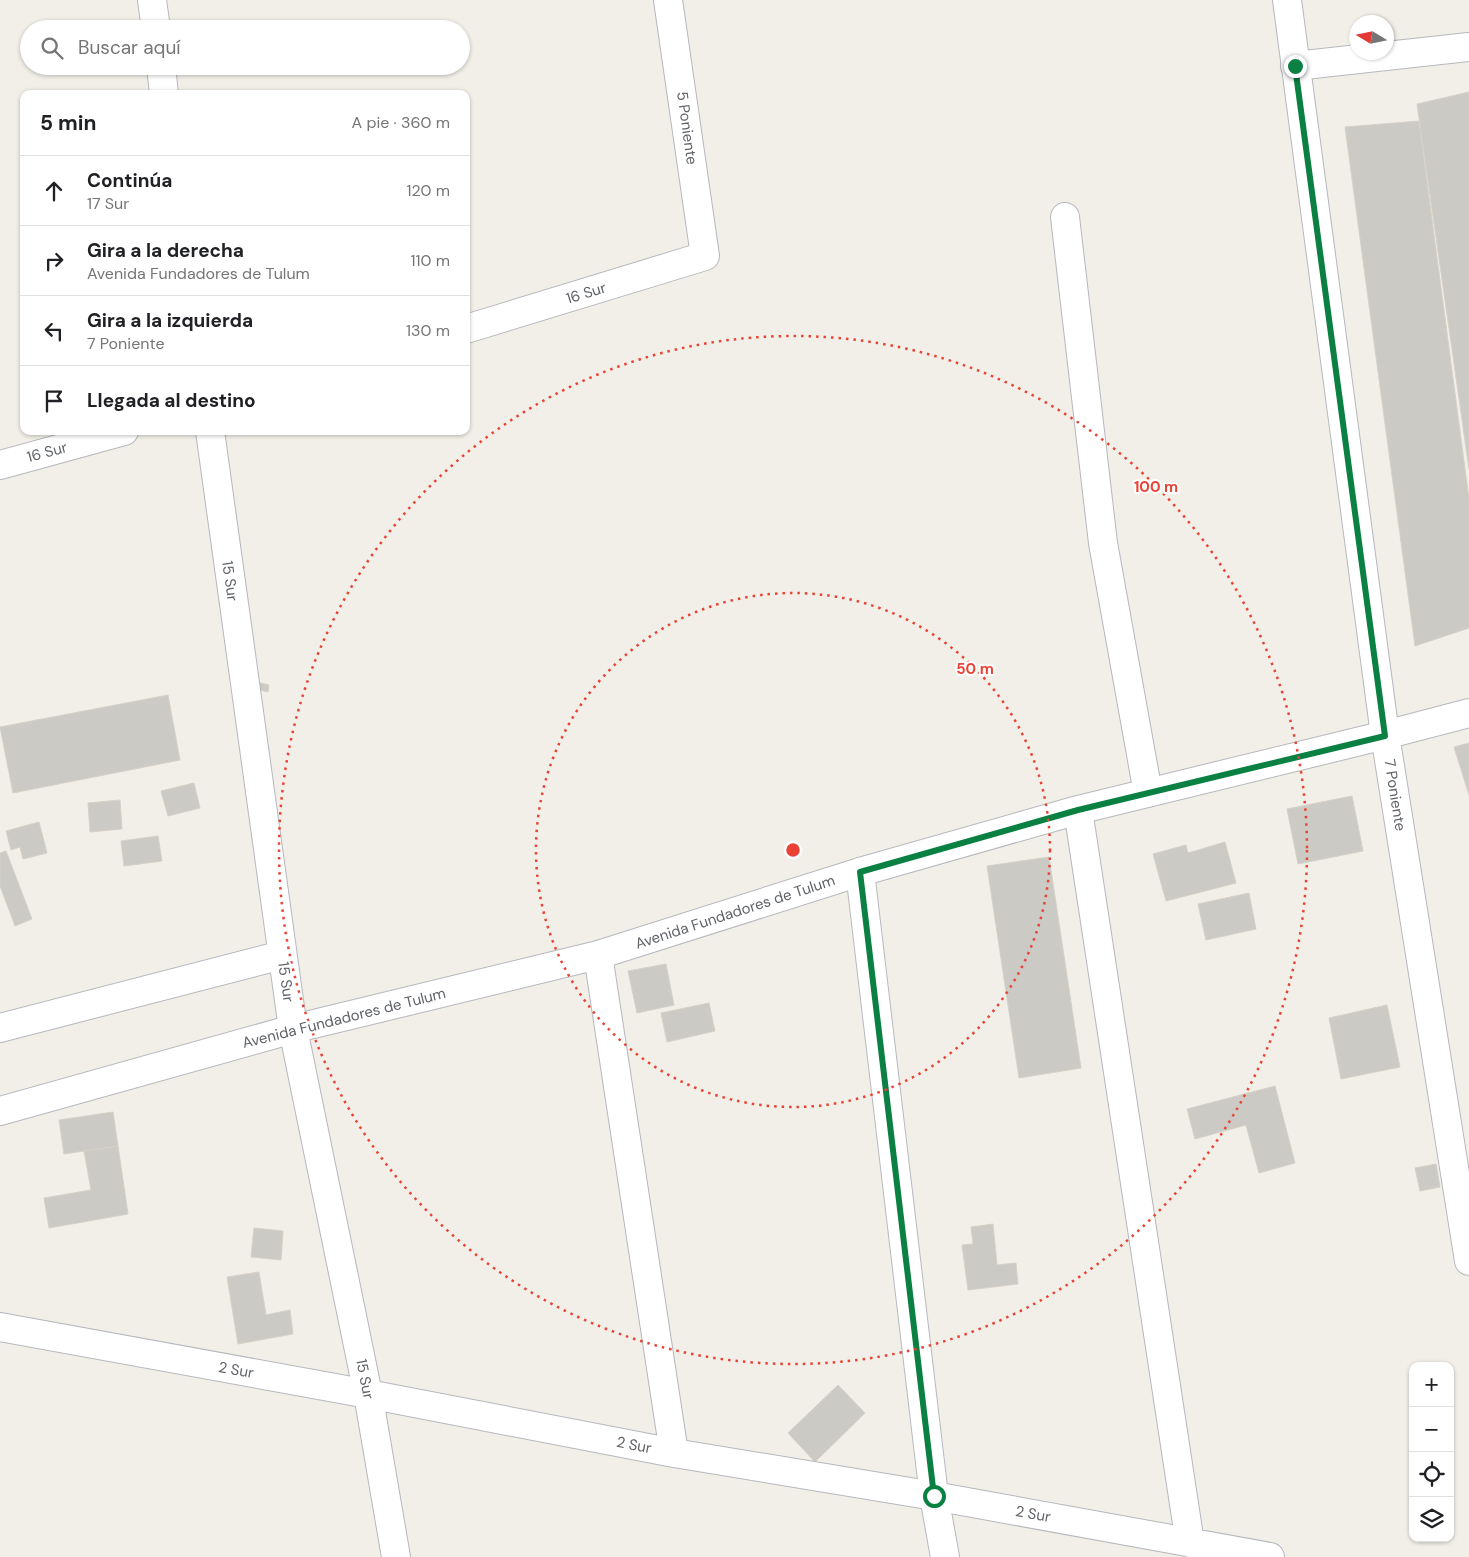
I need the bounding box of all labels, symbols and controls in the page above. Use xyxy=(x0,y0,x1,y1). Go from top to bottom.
north arrow xyxy=(1349,15,1394,60)
search box xyxy=(20,20,470,75)
icon: search xyxy=(38,34,66,62)
text: Buscar aquí xyxy=(78,35,181,60)
route end xyxy=(1284,55,1307,78)
street label: 5 Poniente xyxy=(672,90,702,166)
text: 5 min xyxy=(40,109,96,137)
text: A pie · 360 m xyxy=(352,112,450,133)
text: Continúa xyxy=(87,168,172,193)
icon: ahead xyxy=(40,177,68,205)
text: 120 m xyxy=(406,180,450,201)
text: 17 Sur xyxy=(87,193,129,214)
text: Gira a la derecha xyxy=(87,238,244,263)
icon: right xyxy=(40,247,68,275)
text: 110 m xyxy=(411,250,450,271)
text: Avenida Fundadores de Tulum xyxy=(87,263,310,284)
street label: 16 Sur xyxy=(564,277,609,309)
text: Gira a la izquierda xyxy=(87,308,253,333)
icon: left xyxy=(40,317,68,345)
text: 130 m xyxy=(406,320,450,341)
text: 7 Poniente xyxy=(87,333,165,354)
icon: arrive xyxy=(40,387,68,415)
text: Llegada al destino xyxy=(87,388,256,413)
street label: 16 Sur xyxy=(25,437,70,467)
text: 100 m xyxy=(1134,477,1178,497)
street label: 15 Sur xyxy=(217,559,243,603)
text: 50 m xyxy=(956,659,994,679)
street label: 7 Poniente xyxy=(1379,758,1411,832)
centre of rings xyxy=(784,841,802,859)
street label: Avenida Fundadores de Tulum xyxy=(633,870,837,954)
street label: 15 Sur xyxy=(273,960,299,1004)
street label: Avenida Fundadores de Tulum xyxy=(240,983,448,1053)
street label: 2 Sur xyxy=(217,1357,256,1383)
street label: 15 Sur xyxy=(351,1357,379,1401)
map controls xyxy=(1409,1362,1454,1542)
button: + xyxy=(1409,1362,1454,1407)
button: − xyxy=(1409,1407,1454,1452)
street label: 2 Sur xyxy=(615,1432,654,1458)
button: locate xyxy=(1409,1452,1454,1497)
route start xyxy=(923,1485,946,1508)
button: layers xyxy=(1409,1497,1454,1542)
street label: 2 Sur xyxy=(1014,1501,1053,1527)

